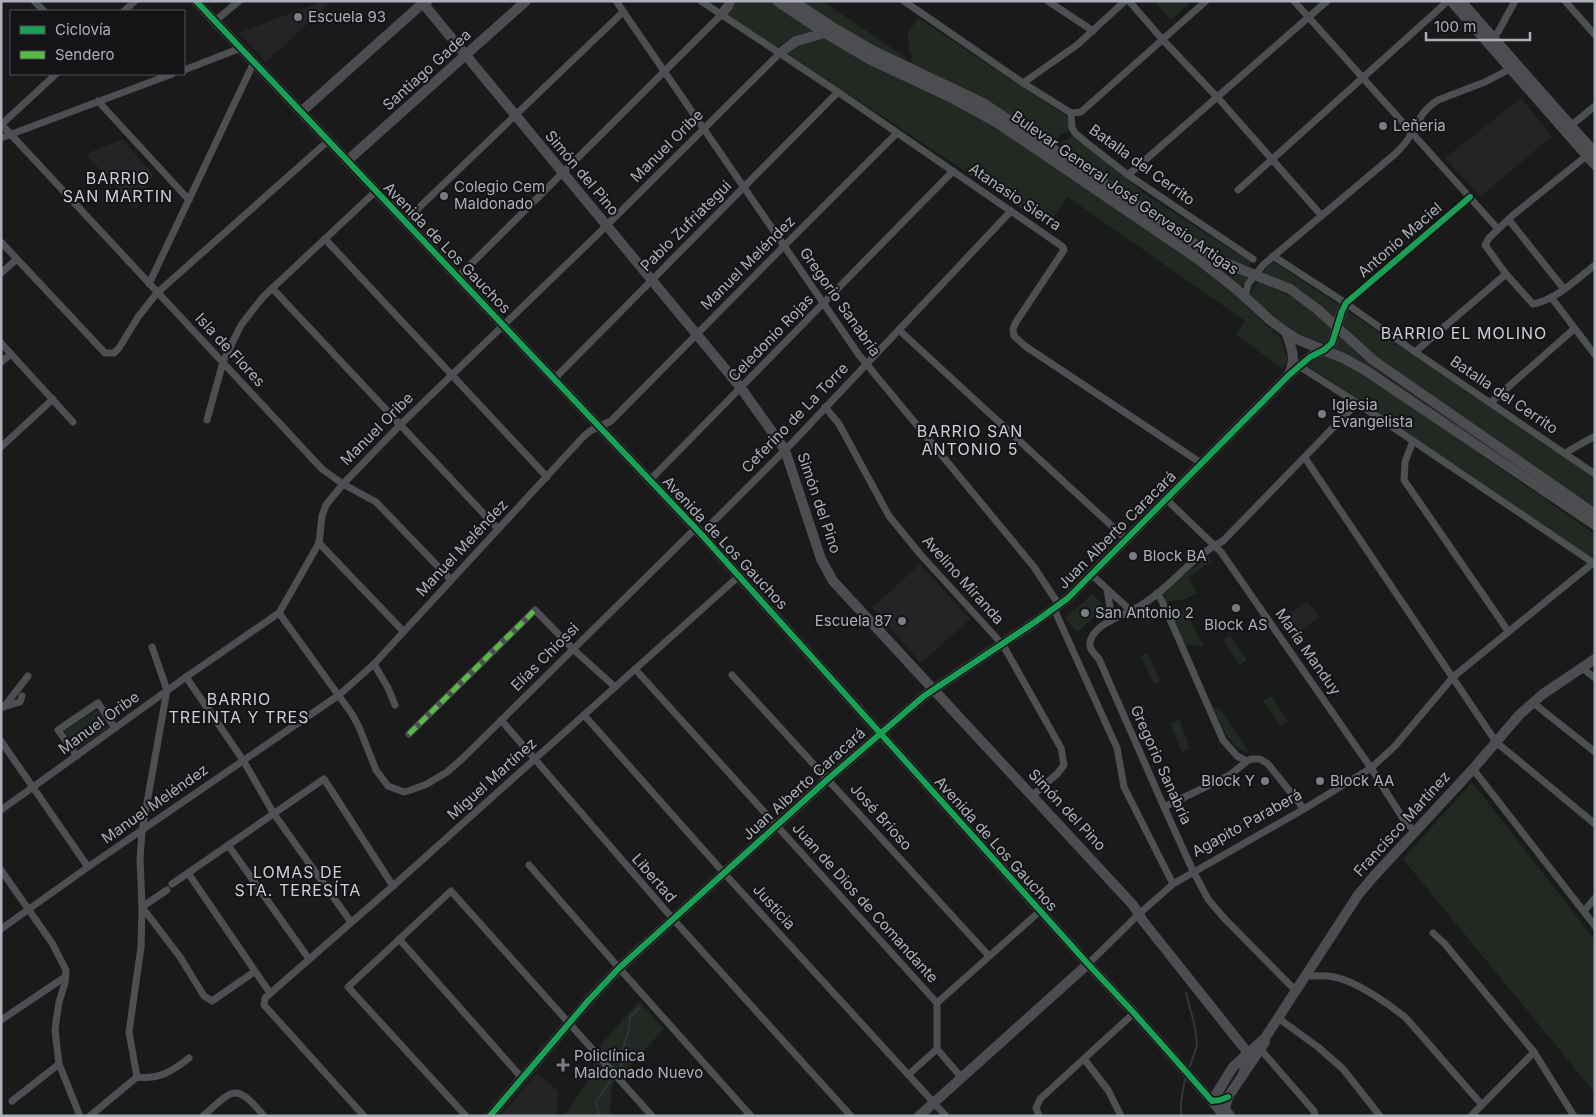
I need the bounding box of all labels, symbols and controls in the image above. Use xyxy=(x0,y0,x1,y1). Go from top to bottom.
place label: Escuela 93 xyxy=(308,7,386,26)
legend xyxy=(10,10,185,75)
scale bar xyxy=(1426,10,1530,42)
marker: Escuela 93 xyxy=(292,11,304,23)
text: 100 m xyxy=(1434,17,1476,36)
text: Ciclovía xyxy=(55,20,111,39)
street label: Santiago Gadea xyxy=(379,25,475,114)
text: Sendero xyxy=(55,45,115,64)
street label: Manuel Oribe xyxy=(626,105,707,186)
street label: Bulevar General José Gervasio Artigas xyxy=(1008,107,1243,279)
place label: Leñeria xyxy=(1393,116,1446,135)
street label: Batalla del Cerrito xyxy=(1086,120,1199,209)
marker: Leñeria xyxy=(1377,120,1389,132)
street label: Simón del Pino xyxy=(541,126,624,219)
street label: Atanasio Sierra xyxy=(965,159,1065,235)
district label: BARRIO SAN MARTIN xyxy=(63,168,173,206)
street label: Pablo Zufriategui xyxy=(636,176,735,275)
place label: Colegio Cem Maldonado xyxy=(454,177,545,213)
street label: Avenida de Los Gauchos xyxy=(380,178,515,317)
marker: Colegio Cem Maldonado xyxy=(438,190,450,202)
street label: Antonio Maciel xyxy=(1354,198,1446,281)
street label: Manuel Meléndez xyxy=(696,211,799,314)
street label: Gregorio Sanabria xyxy=(796,244,885,360)
street label: Celedonio Rojas xyxy=(724,290,817,385)
street label: Isla de Flores xyxy=(191,309,269,391)
district label: BARRIO EL MOLINO xyxy=(1381,323,1547,343)
street label: Batalla del Cerrito xyxy=(1447,351,1562,438)
street label: Ceferino de La Torre xyxy=(737,359,852,477)
street label: Manuel Oribe xyxy=(336,388,417,469)
place label: Iglesia Evangelista xyxy=(1332,395,1413,431)
marker: Iglesia Evangelista xyxy=(1316,408,1328,420)
district label: BARRIO SAN ANTONIO 5 xyxy=(917,421,1023,459)
street label: Simón del Pino xyxy=(793,450,846,556)
street label: Juan Alberto Caracará xyxy=(1054,467,1180,593)
street label: Avenida de Los Gauchos xyxy=(659,472,792,613)
street label: Manuel Meléndez xyxy=(412,495,511,600)
street label: Avelino Miranda xyxy=(918,531,1008,628)
place label: Block BA xyxy=(1143,546,1207,565)
marker: Block BA xyxy=(1127,550,1139,562)
marker: Block AS xyxy=(1230,602,1242,614)
place label: San Antonio 2 xyxy=(1095,603,1194,622)
street label: María Manduy xyxy=(1272,605,1346,699)
marker: San Antonio 2 xyxy=(1079,607,1091,619)
place label: Escuela 87 xyxy=(815,611,892,630)
marker: Escuela 87 xyxy=(896,615,908,627)
place label: Block AS xyxy=(1204,615,1268,634)
street label: Elías Chiossi xyxy=(507,619,583,695)
street label: Manuel Oribe xyxy=(55,687,143,758)
district label: BARRIO TREINTA Y TRES xyxy=(169,689,309,727)
street label: Gregorio Sanabria xyxy=(1127,702,1196,827)
street label: Juan Alberto Caracará xyxy=(738,723,869,844)
street label: Miguel Martínez xyxy=(443,733,540,824)
street label: Manuel Meléndez xyxy=(98,760,212,847)
street label: Simón del Pino xyxy=(1025,765,1110,855)
street label: Francisco Martínez xyxy=(1349,767,1454,880)
place label: Block Y xyxy=(1201,771,1255,790)
place label: Block AA xyxy=(1330,771,1394,790)
street label: Avenida de Los Gauchos xyxy=(931,772,1062,915)
marker: Block Y xyxy=(1259,775,1271,787)
marker: Block AA xyxy=(1314,775,1326,787)
street label: José Brioso xyxy=(846,779,916,854)
street label: Agapito Paraberá xyxy=(1188,784,1305,861)
street label: Juan de Dios de Comandante xyxy=(788,819,942,987)
street label: Libertad xyxy=(628,849,681,906)
district label: LOMAS DE STA. TERESÍTA xyxy=(235,862,361,900)
street label: Justicia xyxy=(749,880,800,933)
place label: Policlínica Maldonado Nuevo xyxy=(574,1046,703,1082)
marker: Policlínica Maldonado Nuevo xyxy=(556,1058,570,1072)

